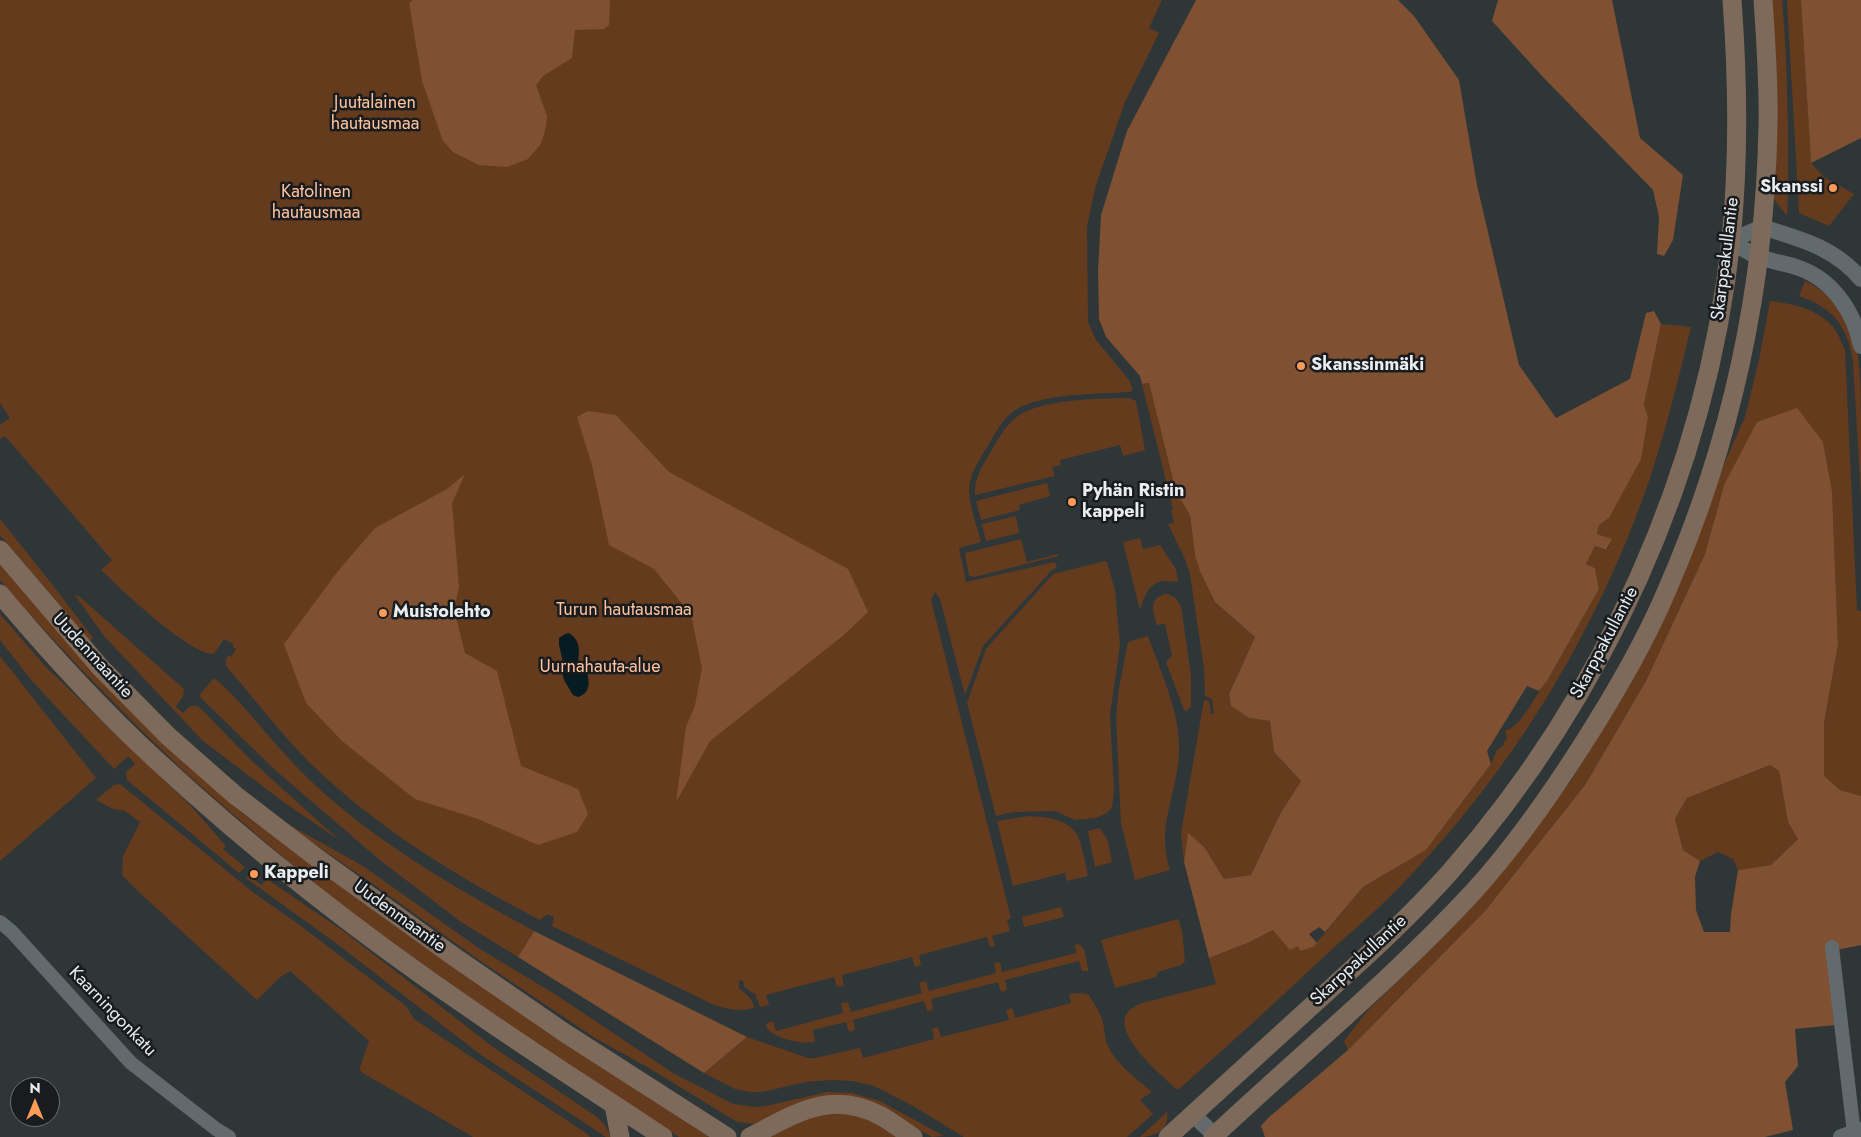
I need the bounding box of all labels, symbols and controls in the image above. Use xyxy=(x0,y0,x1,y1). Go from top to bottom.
park label: Juutalainen hautausmaa xyxy=(331,93,419,136)
place label: Skanssi xyxy=(1760,177,1823,199)
park label: Katolinen hautausmaa xyxy=(272,182,360,224)
marker: Skanssi xyxy=(1827,182,1839,194)
street label: Skarppakullantie xyxy=(1708,196,1744,322)
place label: Skanssinmäki xyxy=(1311,355,1424,377)
marker: Skanssinmäki xyxy=(1295,360,1307,372)
place label: Pyhän Ristin kappeli xyxy=(1082,481,1184,524)
marker: Pyhän Ristin kappeli xyxy=(1066,496,1078,508)
street label: Skarppakullantie xyxy=(1566,583,1644,703)
park label: Turun hautausmaa xyxy=(556,600,692,622)
place label: Muistolehto xyxy=(393,602,491,624)
marker: Muistolehto xyxy=(377,607,389,619)
street label: Uudenmaantie xyxy=(47,609,137,703)
park label: Uurnahauta-alue xyxy=(540,657,660,679)
place label: Kappeli xyxy=(264,863,329,885)
marker: Kappeli xyxy=(248,868,260,880)
street label: Uudenmaantie xyxy=(349,876,449,958)
street label: Skarppakullantie xyxy=(1306,911,1412,1011)
street label: Kaarningonkatu xyxy=(64,962,160,1062)
north arrow xyxy=(10,1077,60,1127)
text: N xyxy=(29,1078,41,1098)

